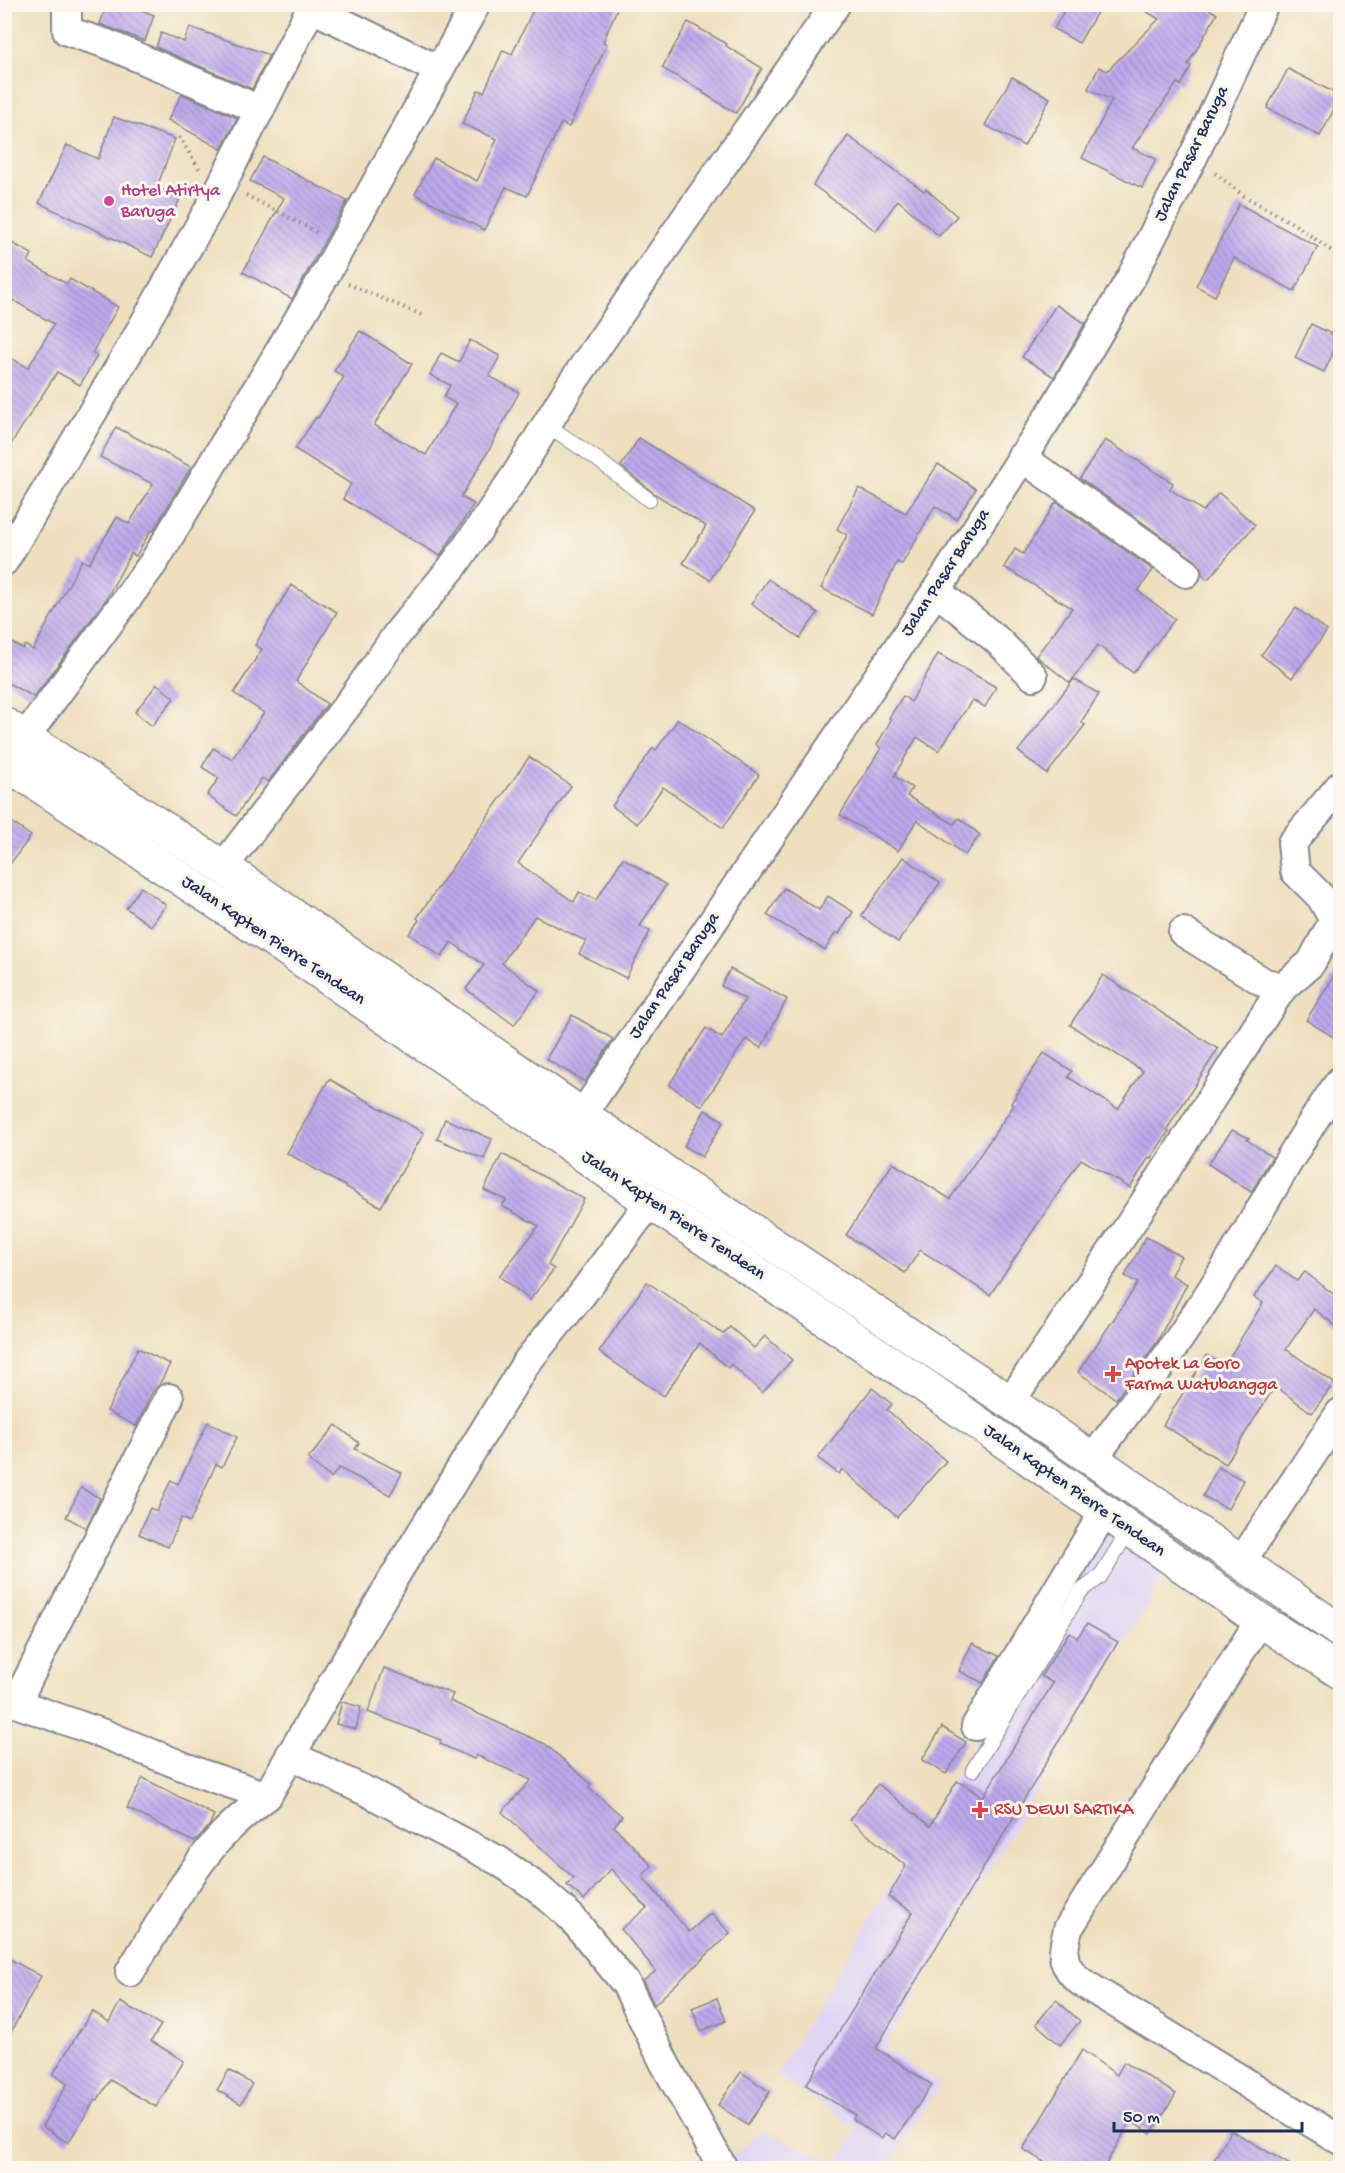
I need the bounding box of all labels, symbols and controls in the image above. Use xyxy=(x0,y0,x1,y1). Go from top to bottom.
street label: Jalan Pasar Baruga xyxy=(1150,82,1234,225)
place label: Hotel Atirtya Baruga xyxy=(120,181,221,223)
marker: Hotel Atirtya Baruga xyxy=(102,194,116,208)
street label: Jalan Pasar Baruga xyxy=(897,504,996,641)
street label: Jalan Kapten Pierre Tendean xyxy=(177,872,369,1011)
street label: Jalan Pasar Baruga xyxy=(625,908,726,1043)
street label: Jalan Kapten Pierre Tendean xyxy=(577,1147,769,1286)
place label: Apotek La Goro Farma Watubangga xyxy=(1124,1354,1278,1396)
marker: Apotek La Goro Farma Watubangga xyxy=(1106,1367,1120,1381)
street label: Jalan Kapten Pierre Tendean xyxy=(979,1420,1169,1562)
place label: RSU DEWI SARTIKA xyxy=(994,1800,1135,1821)
marker: RSU DEWI SARTIKA xyxy=(971,1801,989,1819)
scale bar xyxy=(1114,2095,1302,2133)
text: 50 m xyxy=(1123,2108,1160,2129)

